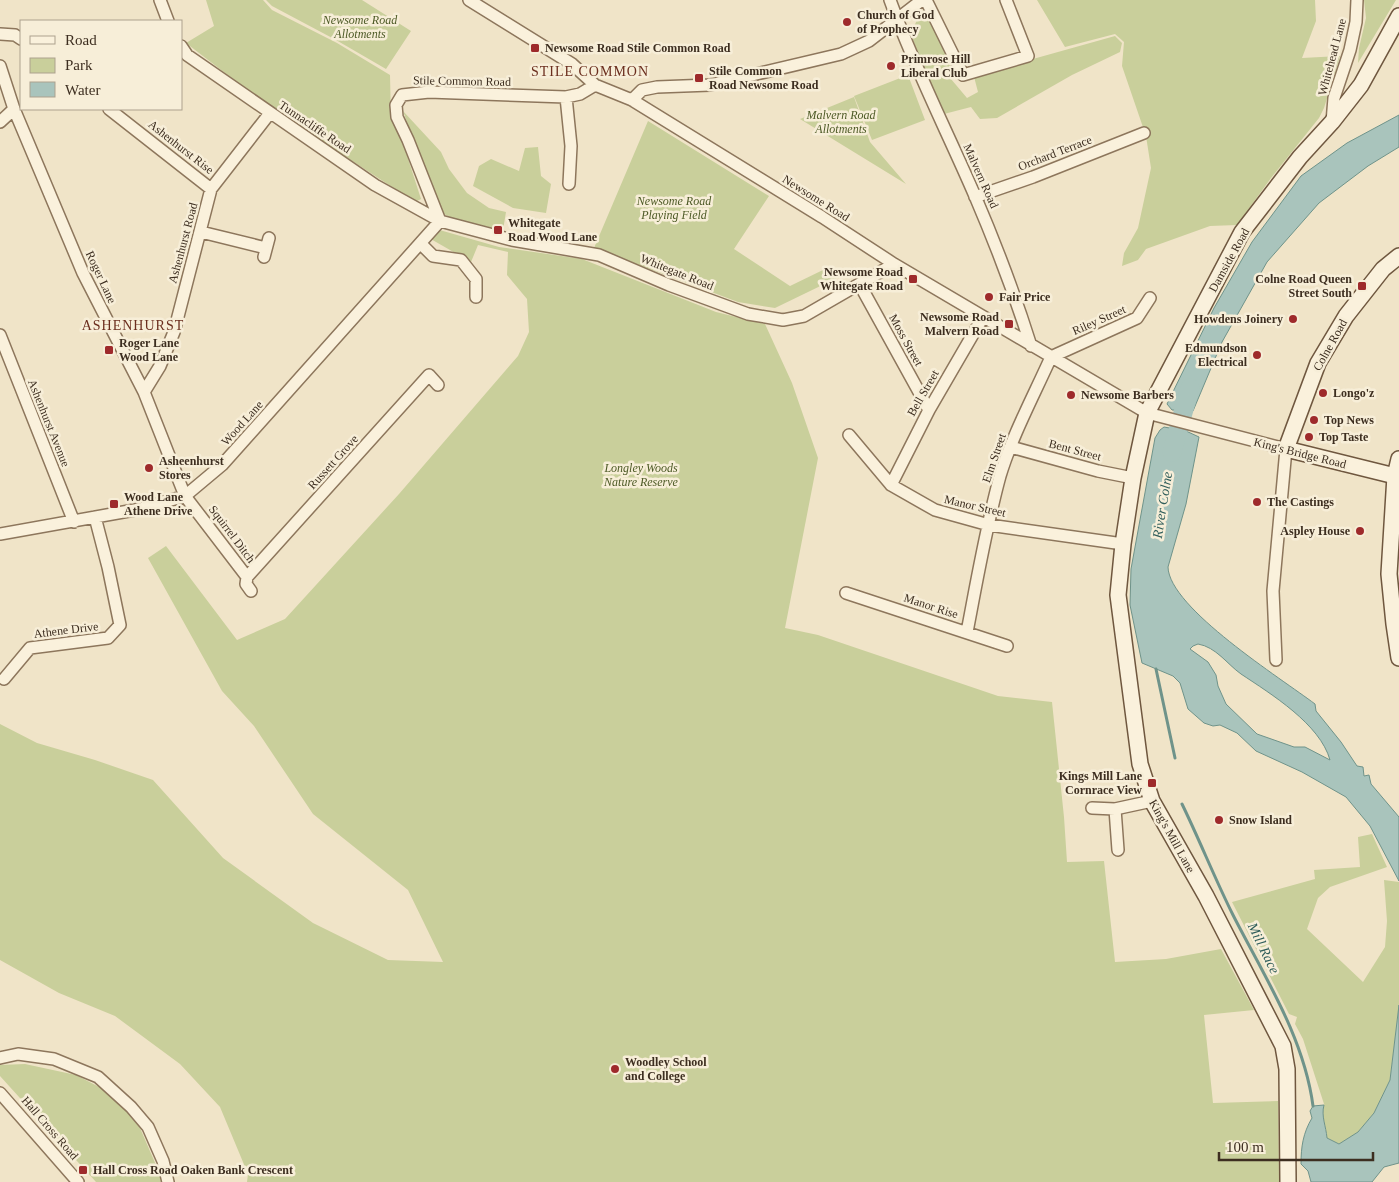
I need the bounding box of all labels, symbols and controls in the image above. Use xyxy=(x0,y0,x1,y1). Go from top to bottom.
place label: Church of God of Prophecy xyxy=(857,8,934,36)
park label: Newsome Road Allotments xyxy=(322,13,398,41)
marker: Church of God of Prophecy xyxy=(841,16,853,28)
street label: Whitehead Lane xyxy=(1315,17,1349,97)
legend xyxy=(20,20,182,110)
text: Road xyxy=(65,32,97,48)
place label: Newsome Road Stile Common Road xyxy=(545,41,731,55)
marker: Newsome Road Stile Common Road xyxy=(529,42,541,54)
place label: Primrose Hill Liberal Club xyxy=(901,52,971,80)
text: Park xyxy=(65,57,93,73)
marker: Primrose Hill Liberal Club xyxy=(885,60,897,72)
district label: STILE COMMON xyxy=(531,64,649,79)
place label: Stile Common Road Newsome Road xyxy=(709,64,819,92)
marker: Stile Common Road Newsome Road xyxy=(693,72,705,84)
street label: Stile Common Road xyxy=(413,73,511,89)
text: Water xyxy=(65,82,100,98)
street label: Tunnacliffe Road xyxy=(276,98,354,156)
park label: Malvern Road Allotments xyxy=(806,108,876,136)
street label: Ashenhurst Rise xyxy=(146,117,216,177)
street label: Orchard Terrace xyxy=(1016,133,1094,173)
street label: Malvern Road xyxy=(961,142,1001,210)
street label: Newsome Road xyxy=(780,172,852,224)
park label: Newsome Road Playing Field xyxy=(636,194,712,222)
street label: Ashenhurst Road xyxy=(165,201,201,285)
place label: Whitegate Road Wood Lane xyxy=(508,216,598,244)
marker: Whitegate Road Wood Lane xyxy=(492,224,504,236)
street label: Damside Road xyxy=(1206,226,1252,294)
street label: Roger Lane xyxy=(83,249,119,305)
street label: Whitegate Road xyxy=(638,251,716,293)
place label: Newsome Road Whitegate Road xyxy=(820,265,903,293)
place label: Colne Road Queen Street South xyxy=(1255,272,1352,300)
marker: Newsome Road Whitegate Road xyxy=(907,273,919,285)
marker: Colne Road Queen Street South xyxy=(1356,280,1368,292)
place label: Fair Price xyxy=(999,290,1051,304)
marker: Fair Price xyxy=(983,291,995,303)
street label: Riley Street xyxy=(1070,302,1128,338)
place label: Newsome Road Malvern Road xyxy=(920,310,999,338)
street label: Moss Street xyxy=(886,312,926,369)
place label: Howdens Joinery xyxy=(1194,312,1283,326)
marker: Howdens Joinery xyxy=(1287,313,1299,325)
street label: Colne Road xyxy=(1310,317,1350,373)
district label: ASHENHURST xyxy=(82,318,184,333)
marker: Newsome Road Malvern Road xyxy=(1003,318,1015,330)
place label: Roger Lane Wood Lane xyxy=(119,336,180,364)
place label: Edmundson Electrical xyxy=(1185,341,1248,369)
marker: Roger Lane Wood Lane xyxy=(103,344,115,356)
marker: Edmundson Electrical xyxy=(1251,349,1263,361)
street label: Bell Street xyxy=(904,367,942,419)
street label: Ashenhurst Avenue xyxy=(25,377,73,469)
place label: Longo'z xyxy=(1333,386,1375,400)
marker: Longo'z xyxy=(1317,387,1329,399)
place label: Newsome Barbers xyxy=(1081,388,1174,402)
marker: Newsome Barbers xyxy=(1065,389,1077,401)
street label: Wood Lane xyxy=(218,398,266,448)
place label: Top News xyxy=(1324,413,1374,427)
marker: Top News xyxy=(1308,414,1320,426)
place label: Top Taste xyxy=(1319,430,1369,444)
street label: Elm Street xyxy=(979,431,1009,484)
marker: Top Taste xyxy=(1303,431,1315,443)
street label: Russett Grove xyxy=(305,432,361,492)
street label: King's Bridge Road xyxy=(1252,435,1348,471)
street label: Bent Street xyxy=(1047,436,1103,464)
place label: Asheenhurst Stores xyxy=(159,454,224,482)
park label: Longley Woods Nature Reserve xyxy=(603,461,679,489)
marker: Asheenhurst Stores xyxy=(143,462,155,474)
water label: River Colne xyxy=(1150,471,1175,540)
place label: Wood Lane Athene Drive xyxy=(124,490,193,518)
street label: Manor Street xyxy=(943,492,1008,520)
place label: The Castings xyxy=(1267,495,1334,509)
marker: The Castings xyxy=(1251,496,1263,508)
marker: Wood Lane Athene Drive xyxy=(108,498,120,510)
street label: Squirrel Ditch xyxy=(206,503,258,565)
place label: Aspley House xyxy=(1280,524,1351,538)
marker: Aspley House xyxy=(1354,525,1366,537)
street label: Manor Rise xyxy=(902,591,960,621)
street label: Athene Drive xyxy=(33,619,99,641)
place label: Kings Mill Lane Cornrace View xyxy=(1059,769,1143,797)
marker: Kings Mill Lane Cornrace View xyxy=(1146,777,1158,789)
street label: King's Mill Lane xyxy=(1146,797,1198,875)
place label: Snow Island xyxy=(1229,813,1292,827)
marker: Snow Island xyxy=(1213,814,1225,826)
water label: Mill Race xyxy=(1244,919,1282,976)
place label: Woodley School and College xyxy=(625,1055,707,1083)
marker: Woodley School and College xyxy=(609,1063,621,1075)
street label: Hall Cross Road xyxy=(19,1093,81,1163)
scale bar xyxy=(1219,1130,1373,1162)
text: 100 m xyxy=(1226,1139,1264,1155)
place label: Hall Cross Road Oaken Bank Crescent xyxy=(93,1163,293,1177)
marker: Hall Cross Road Oaken Bank Crescent xyxy=(77,1164,89,1176)

